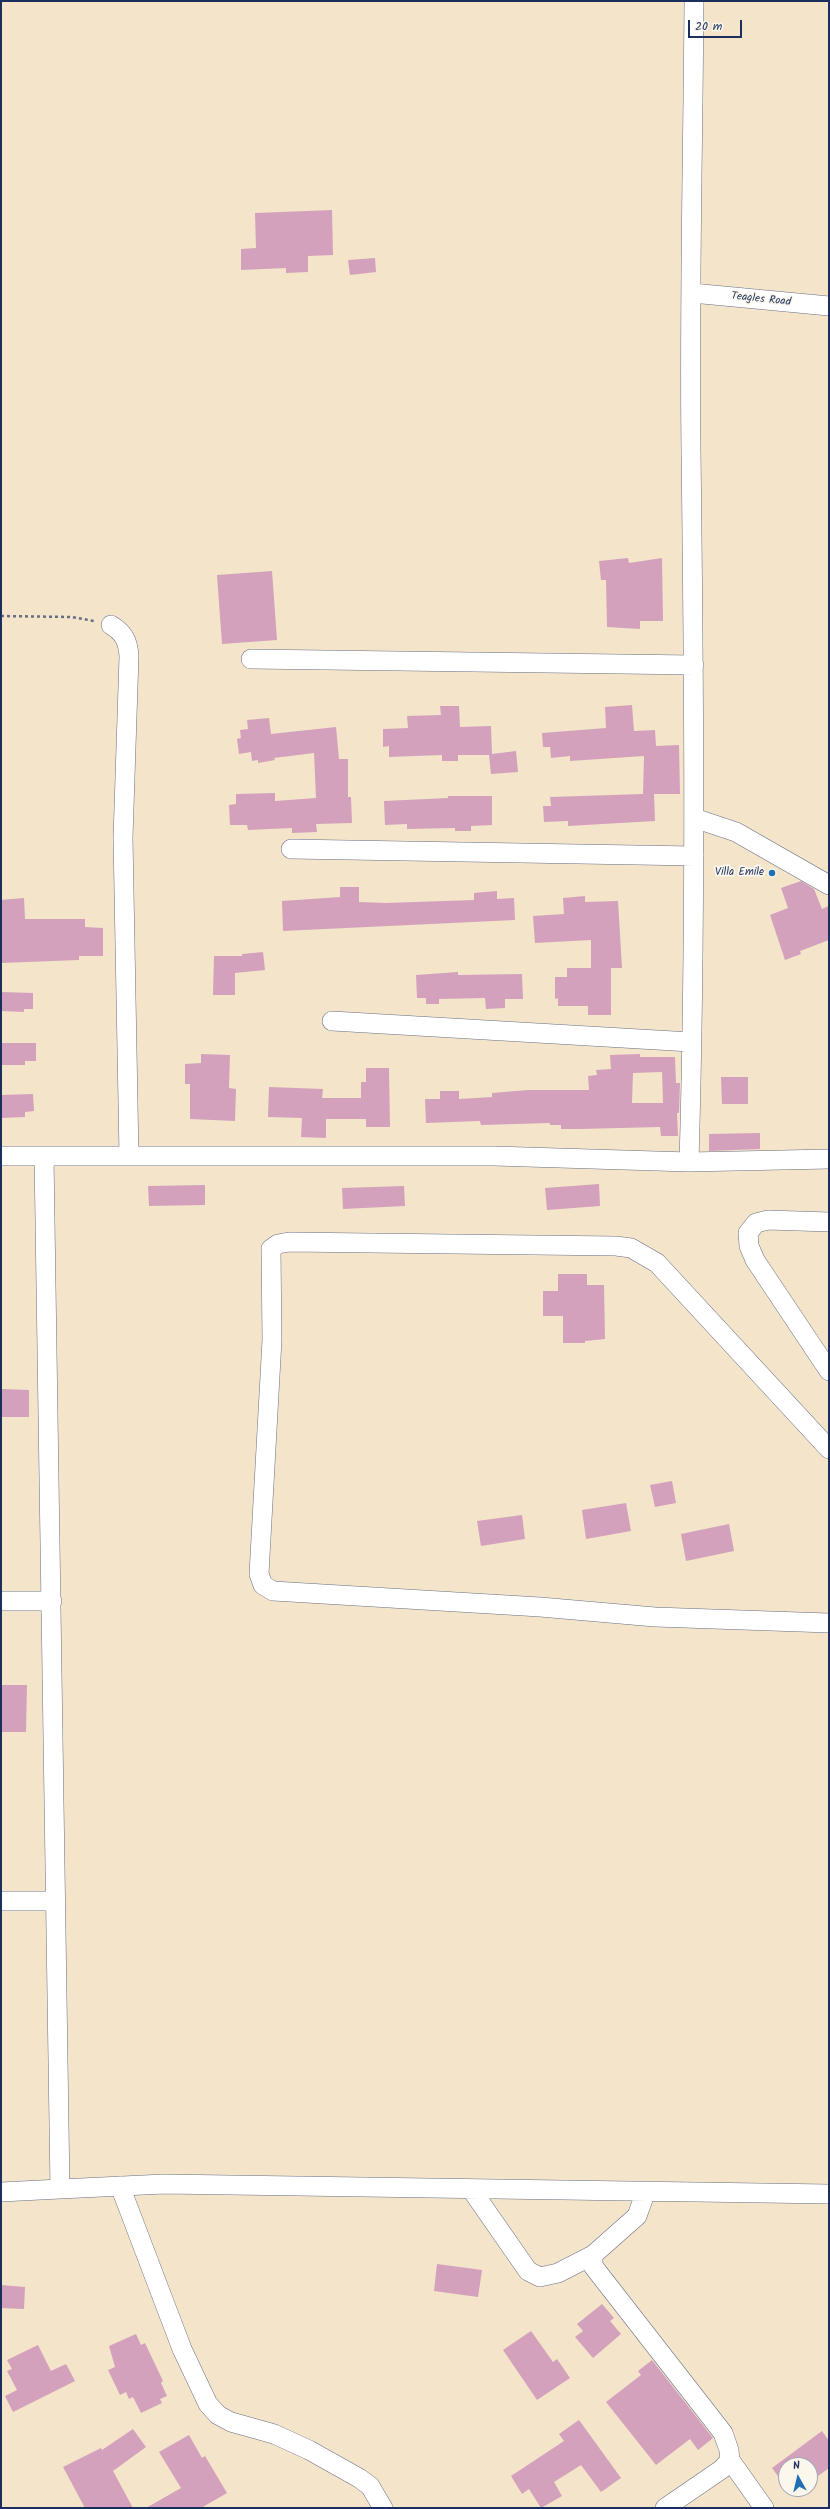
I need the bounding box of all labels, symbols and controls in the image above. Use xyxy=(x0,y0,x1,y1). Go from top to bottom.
scale bar xyxy=(690,12,744,38)
text: 20 m xyxy=(695,17,722,36)
street label: Teagles Road xyxy=(730,290,792,310)
place label: Villa Emile xyxy=(715,866,764,880)
marker: Villa Emile xyxy=(767,868,777,878)
north arrow xyxy=(778,2457,818,2497)
text: N xyxy=(792,2457,801,2476)

